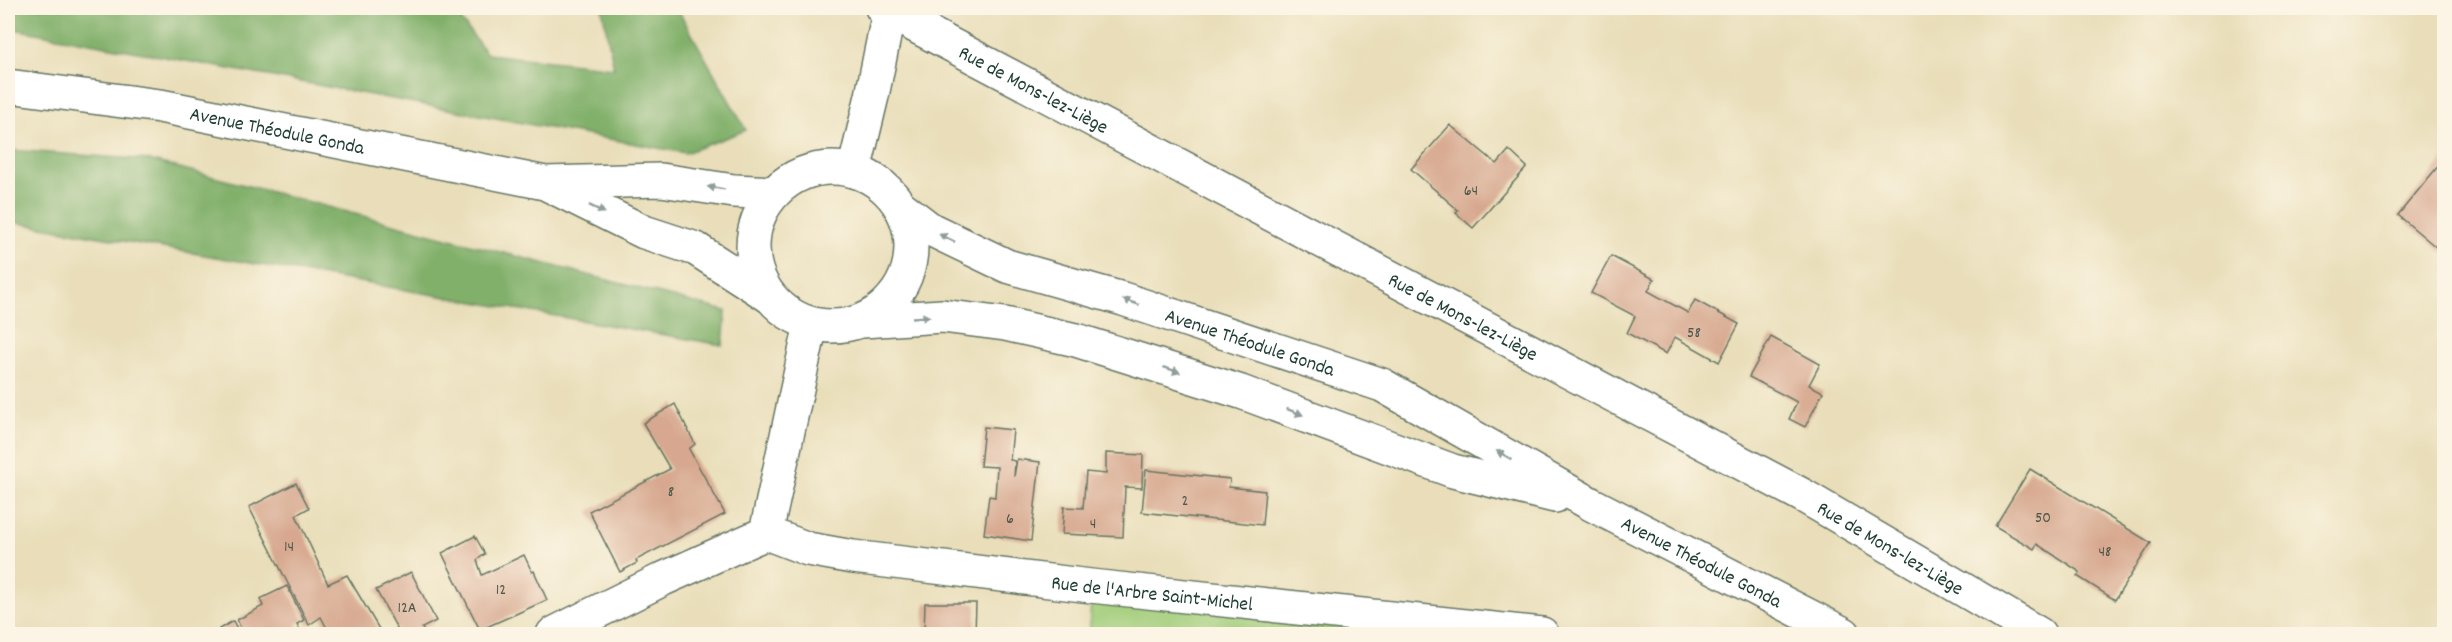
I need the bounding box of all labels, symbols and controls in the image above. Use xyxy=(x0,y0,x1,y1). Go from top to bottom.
street label: Rue de Mons-lez-Liège xyxy=(953,40,1113,143)
street label: Avenue Théodule Gonda xyxy=(187,101,367,164)
house number: 64 xyxy=(1464,180,1478,203)
one-way arrow xyxy=(706,184,725,193)
one-way arrow xyxy=(589,204,606,213)
one-way arrow xyxy=(938,233,956,243)
street label: Rue de Mons-lez-Liège xyxy=(1382,267,1542,370)
one-way arrow xyxy=(1122,297,1140,306)
street label: Avenue Théodule Gonda xyxy=(1161,303,1339,386)
one-way arrow xyxy=(911,312,930,321)
house number: 58 xyxy=(1687,322,1701,345)
one-way arrow xyxy=(1163,366,1181,375)
one-way arrow xyxy=(1287,408,1305,418)
one-way arrow xyxy=(1496,449,1512,460)
house number: 8 xyxy=(668,481,674,504)
house number: 2 xyxy=(1182,490,1189,513)
street label: Rue de Mons-lez-Liège xyxy=(1811,496,1968,604)
house number: 50 xyxy=(2035,507,2051,530)
house number: 6 xyxy=(1006,508,1014,531)
street label: Avenue Théodule Gonda xyxy=(1615,511,1786,617)
house number: 4 xyxy=(1090,513,1096,536)
house number: 14 xyxy=(284,536,294,559)
house number: 48 xyxy=(2098,541,2112,564)
street label: Rue de l'Arbre Saint-Michel xyxy=(1049,570,1254,620)
house number: 12 xyxy=(496,579,506,602)
house number: 12A xyxy=(397,597,417,620)

